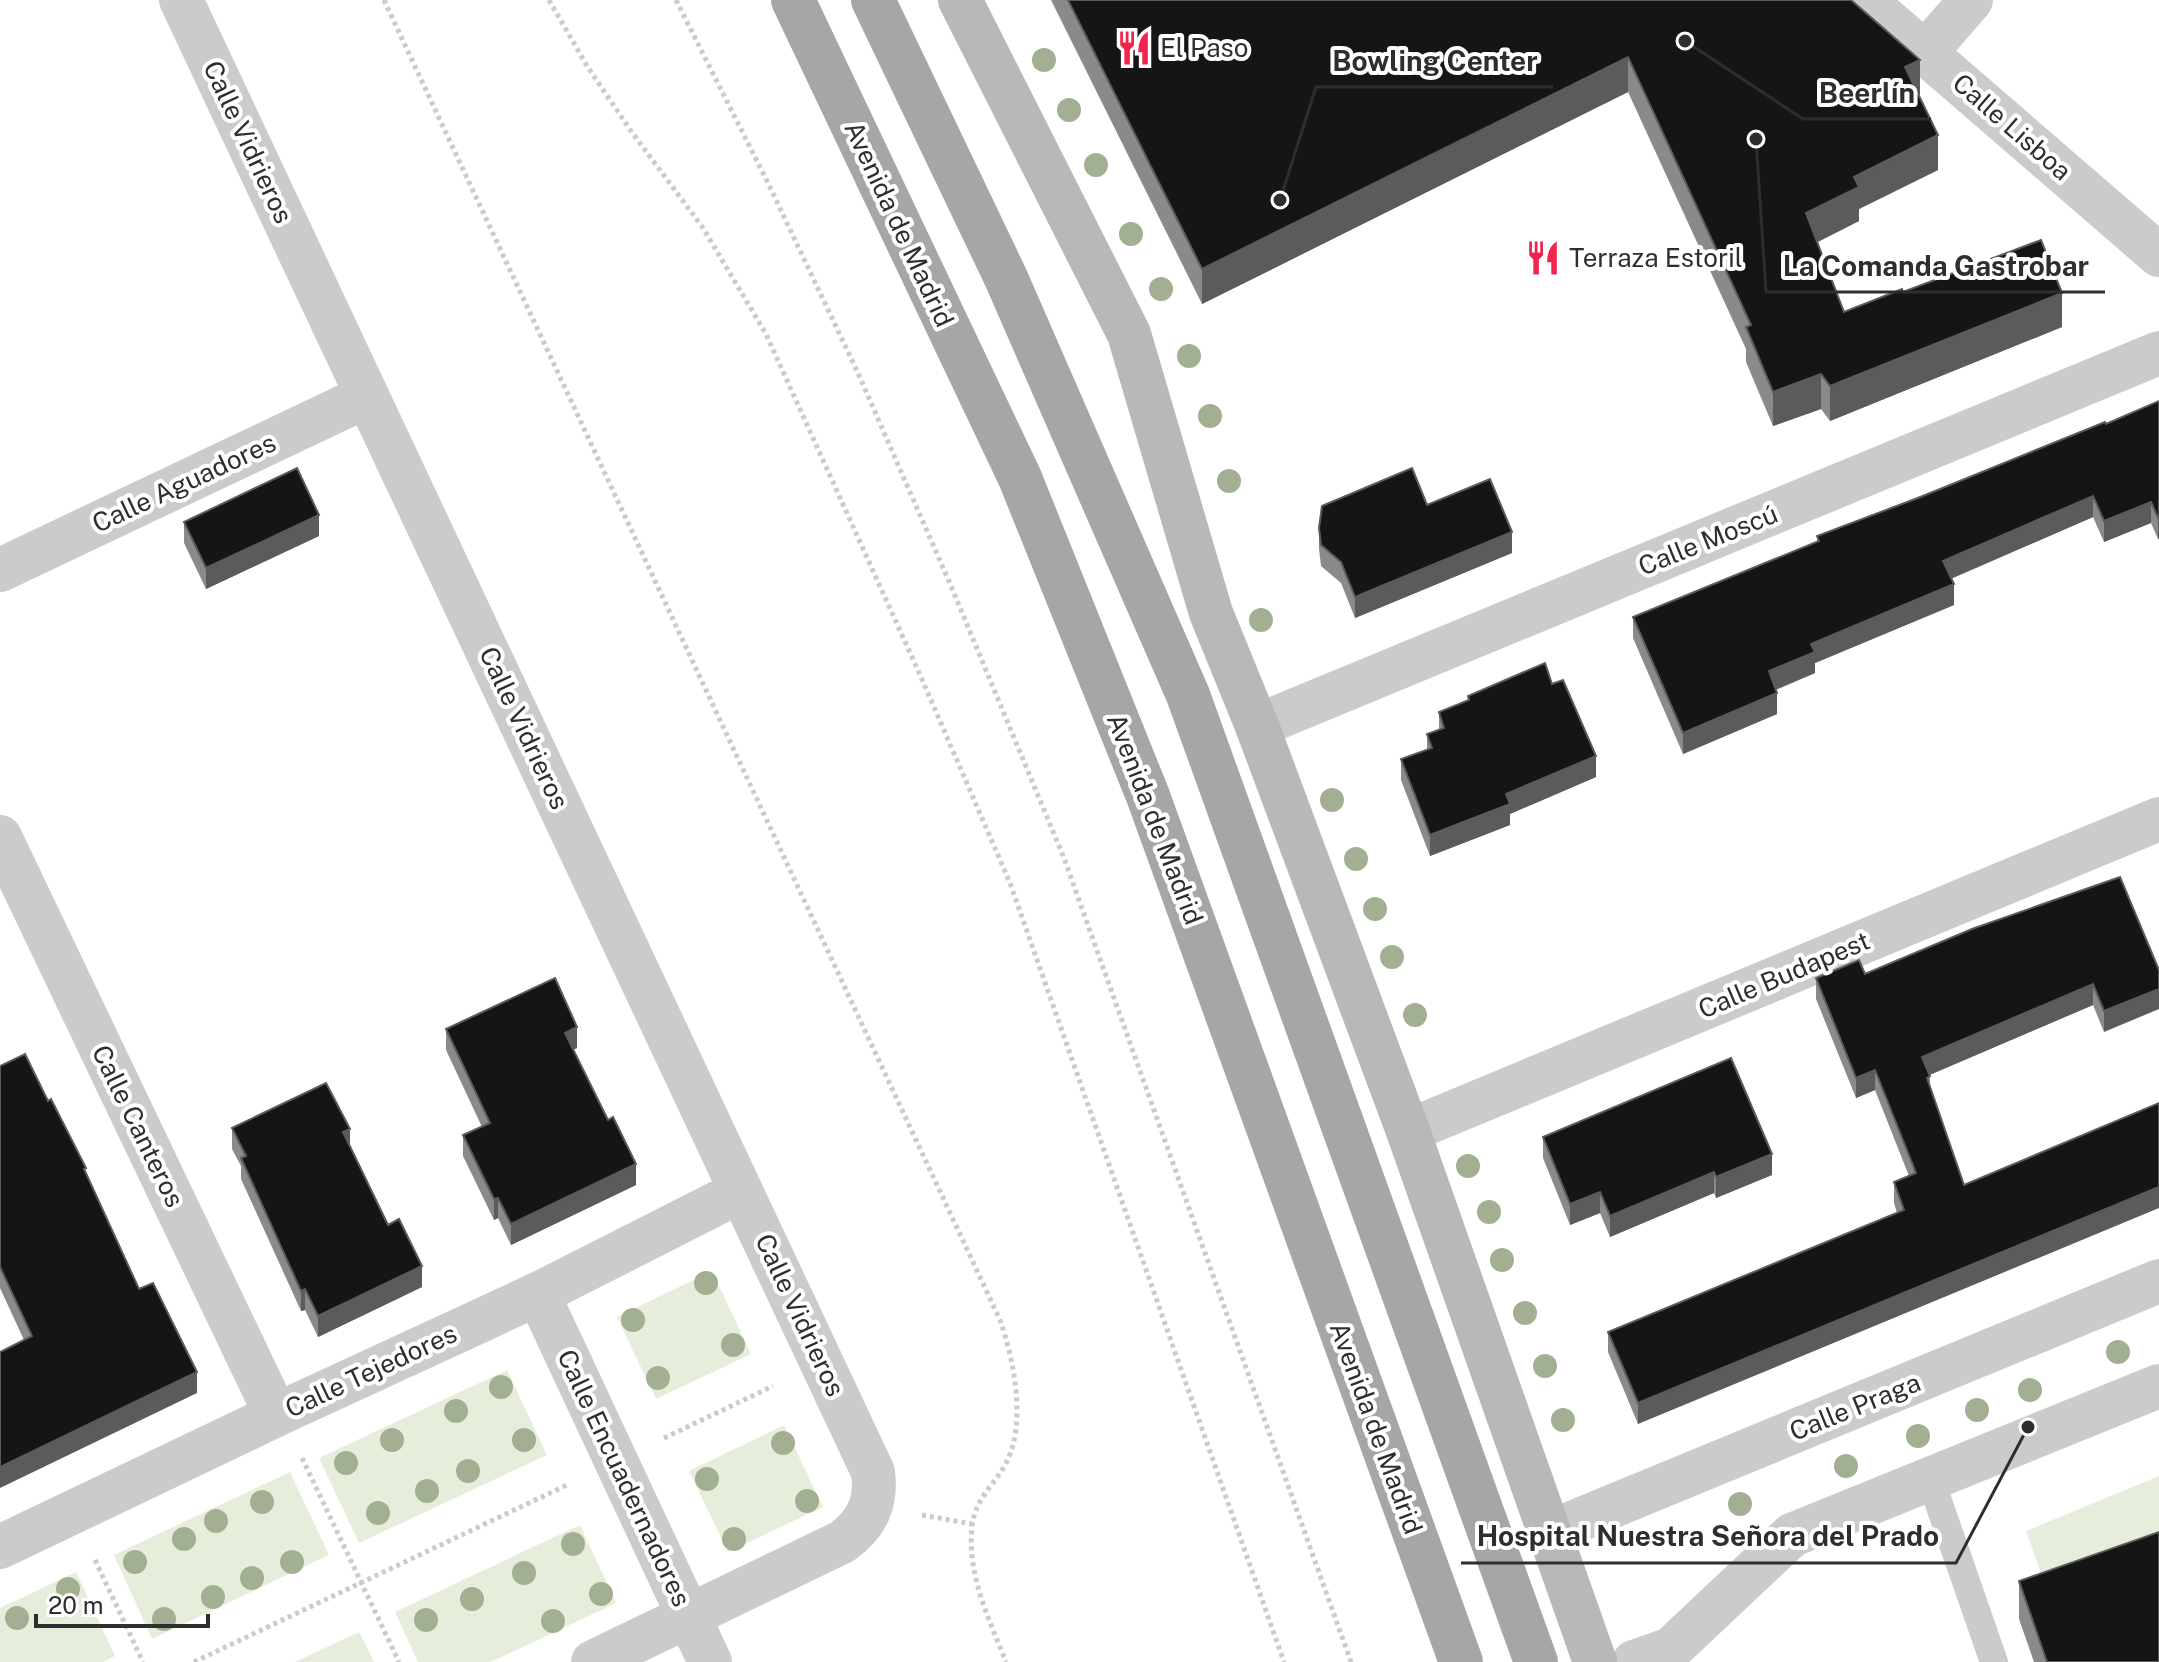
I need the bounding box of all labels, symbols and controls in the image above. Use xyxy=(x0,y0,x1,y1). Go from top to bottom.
restaurant icon: El Paso xyxy=(1115,29,1153,67)
place label: El Paso xyxy=(1160,32,1248,63)
callout: Bowling Center xyxy=(1316,35,1553,87)
text: Bowling Center xyxy=(1332,44,1538,77)
street label: Calle Vidrieros xyxy=(197,56,300,228)
callout: Beerlín xyxy=(1803,67,1931,119)
street label: Calle Lisboa xyxy=(1947,67,2078,186)
text: Beerlín xyxy=(1819,76,1915,109)
street label: Avenida de Madrid xyxy=(838,116,961,332)
restaurant icon: Terraza Estoril xyxy=(1524,239,1562,277)
callout: La Comanda Gastrobar xyxy=(1766,240,2105,292)
place label: Terraza Estoril xyxy=(1569,242,1743,273)
text: La Comanda Gastrobar xyxy=(1783,249,2089,282)
street label: Calle Aguadores xyxy=(87,426,281,539)
street label: Calle Moscú xyxy=(1634,498,1782,582)
street label: Calle Vidrieros xyxy=(473,642,576,814)
street label: Avenida de Madrid xyxy=(1101,709,1210,929)
street label: Calle Budapest xyxy=(1693,924,1874,1025)
street label: Calle Canteros xyxy=(86,1040,191,1212)
street label: Calle Vidrieros xyxy=(749,1229,852,1401)
street label: Calle Tejedores xyxy=(280,1317,461,1424)
street label: Avenida de Madrid xyxy=(1324,1318,1429,1538)
street label: Calle Encuadernadores xyxy=(551,1344,698,1611)
street label: Calle Praga xyxy=(1785,1366,1925,1447)
callout: Hospital Nuestra Señora del Prado xyxy=(1461,1511,1956,1563)
text: Hospital Nuestra Señora del Prado xyxy=(1477,1519,1939,1552)
scale bar xyxy=(36,1578,208,1628)
text: 20 m xyxy=(48,1591,104,1619)

